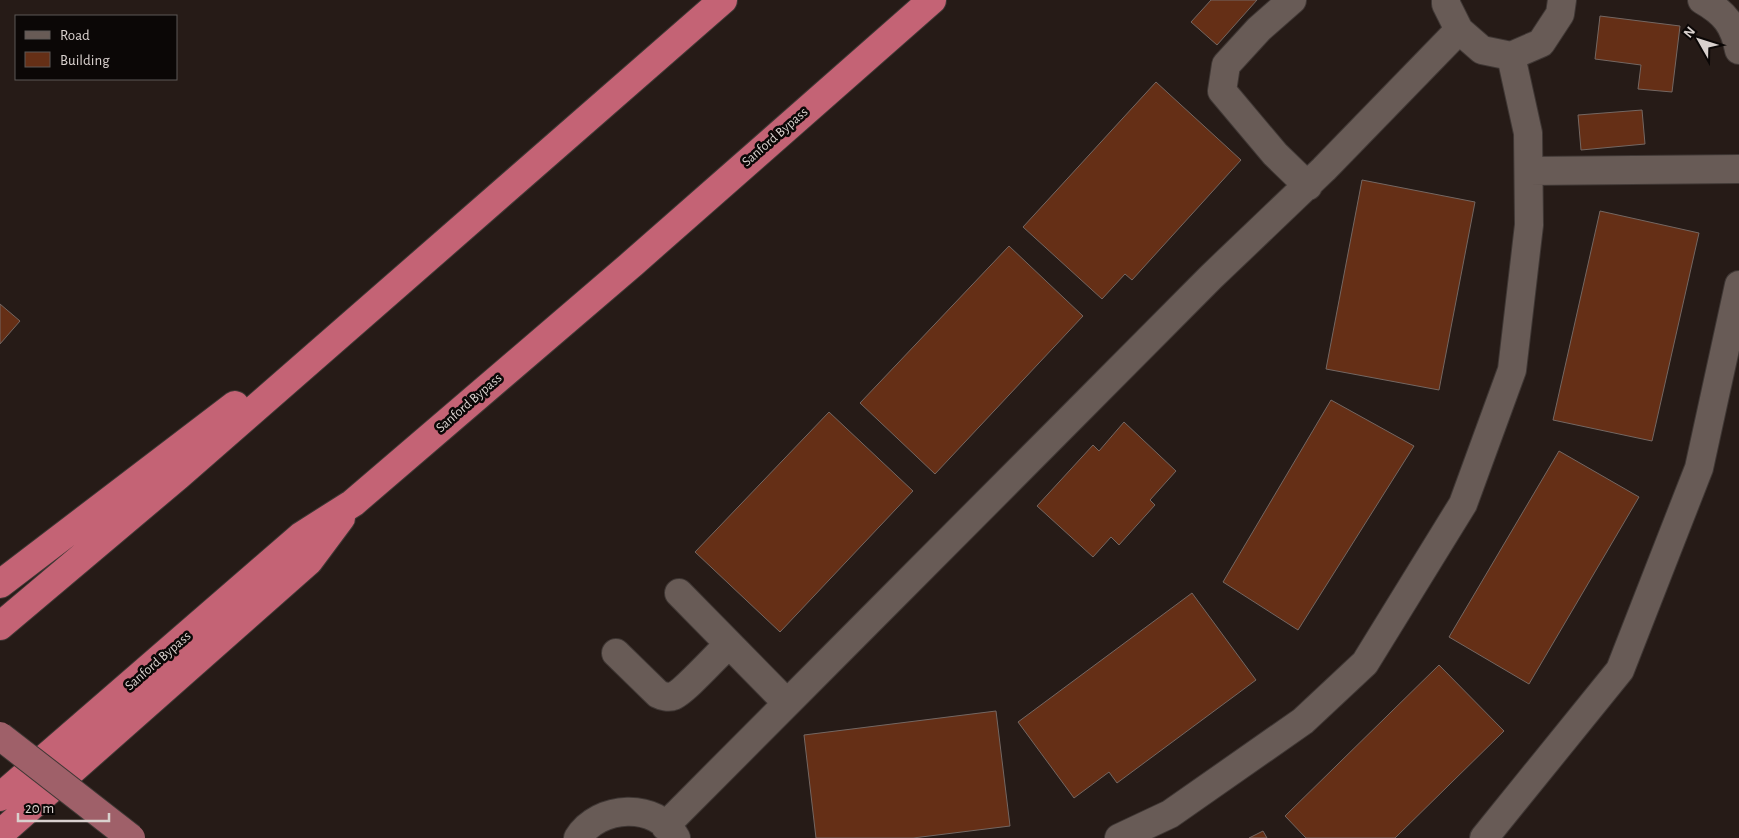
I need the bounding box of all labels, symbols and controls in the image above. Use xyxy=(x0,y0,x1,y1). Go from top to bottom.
legend xyxy=(15,15,178,80)
north arrow xyxy=(1674,15,1724,65)
text: N xyxy=(1681,24,1698,41)
text: Road xyxy=(60,28,90,43)
text: Building xyxy=(60,53,110,68)
street label: Sanford Bypass xyxy=(739,105,811,169)
street label: Sanford Bypass xyxy=(433,371,505,435)
street label: Sanford Bypass xyxy=(122,629,194,693)
scale bar xyxy=(18,790,109,822)
text: 20 m xyxy=(25,801,54,816)

